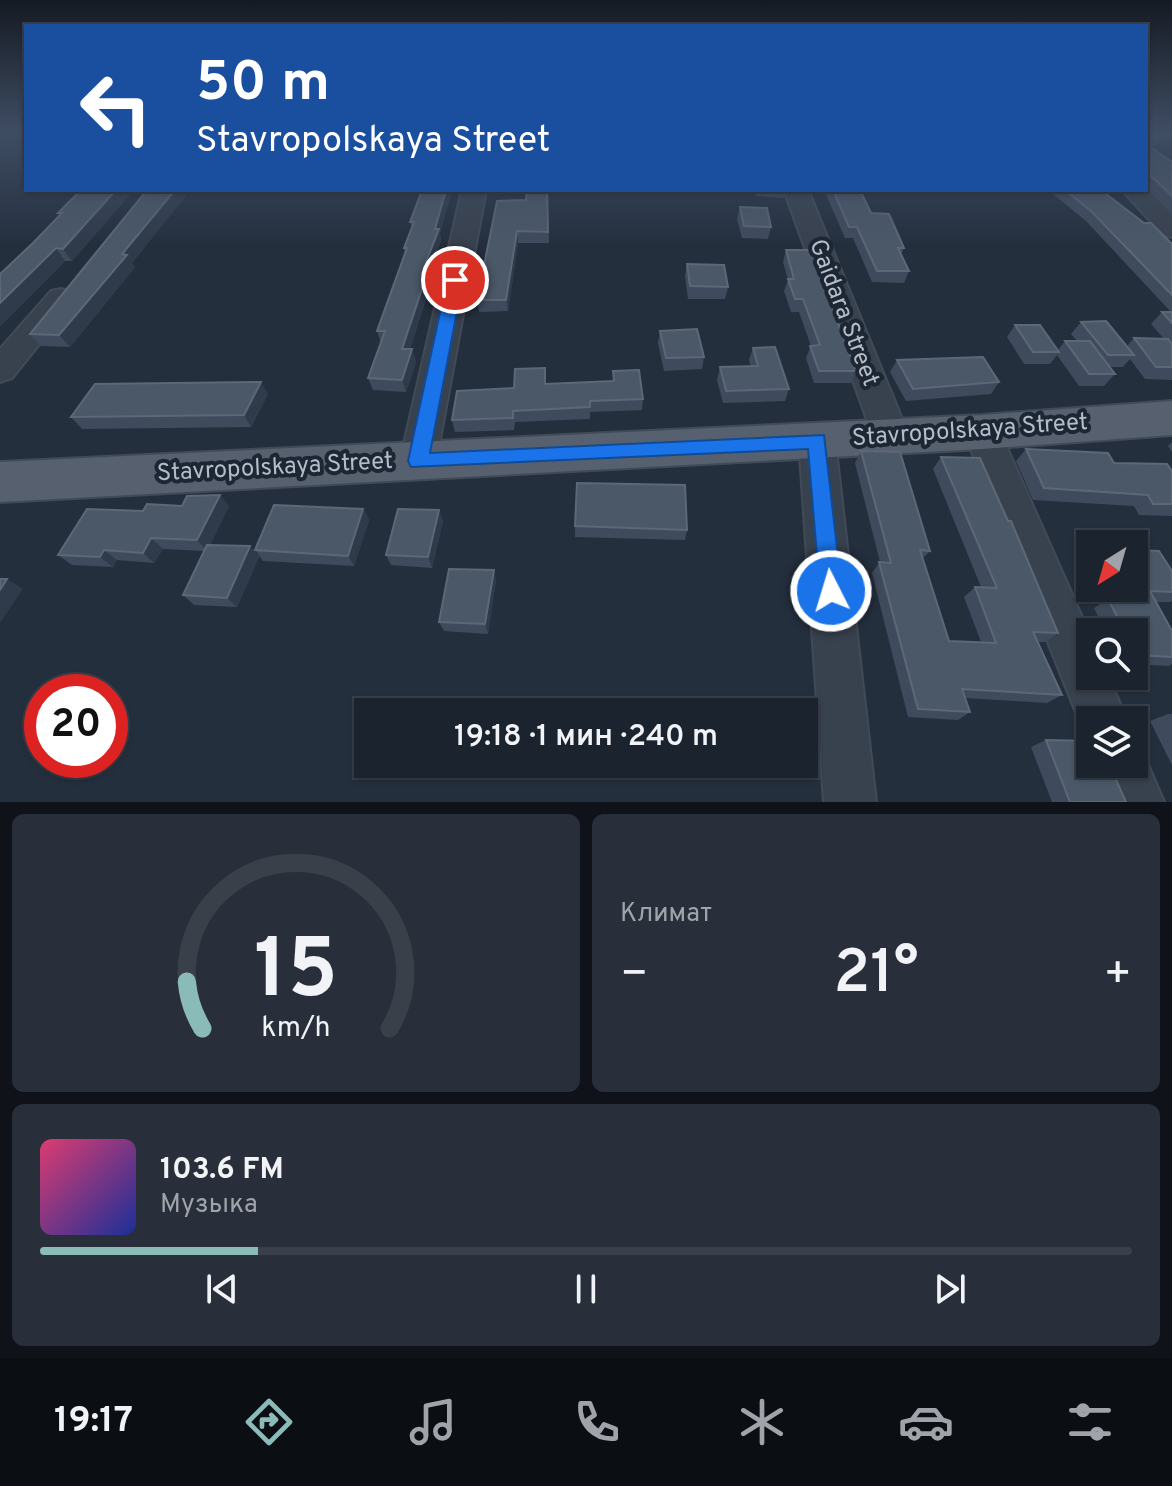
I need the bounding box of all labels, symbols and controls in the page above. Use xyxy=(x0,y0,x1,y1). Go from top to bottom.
text: 50 m xyxy=(196,50,330,120)
icon: left xyxy=(64,56,168,160)
text: Stavropolskaya Street xyxy=(196,119,550,165)
street label: Gaidara Street xyxy=(801,235,885,391)
pin xyxy=(421,246,489,314)
icon: arrive xyxy=(433,258,477,302)
street label: Stavropolskaya Street xyxy=(851,408,1089,454)
street label: Stavropolskaya Street xyxy=(156,447,394,489)
north arrow xyxy=(1076,530,1148,602)
map controls xyxy=(1076,530,1148,778)
position arrow xyxy=(789,549,873,633)
button: search xyxy=(1076,618,1148,690)
speed limit sign: 20 xyxy=(24,674,128,778)
button: layers xyxy=(1076,706,1148,778)
text: 19:18 · 1 мин · 240 m xyxy=(454,719,718,756)
text: Климат xyxy=(620,898,712,931)
text: 15 xyxy=(254,922,338,1027)
text: 21° xyxy=(834,938,919,1014)
text: − xyxy=(620,948,648,1004)
text: + xyxy=(1104,948,1132,1004)
text: km/h xyxy=(261,1011,331,1047)
text: 103.6 FM xyxy=(160,1152,284,1189)
text: Музыка xyxy=(160,1189,258,1222)
icon: previous xyxy=(200,1267,244,1311)
icon: pause xyxy=(564,1267,608,1311)
icon: next xyxy=(928,1267,972,1311)
icon: directions xyxy=(241,1394,297,1450)
icon: music xyxy=(405,1394,461,1450)
icon: phone xyxy=(569,1394,625,1450)
icon: climate xyxy=(734,1394,790,1450)
icon: car xyxy=(898,1394,954,1450)
icon: filters xyxy=(1062,1394,1118,1450)
text: 19:17 xyxy=(54,1399,133,1445)

